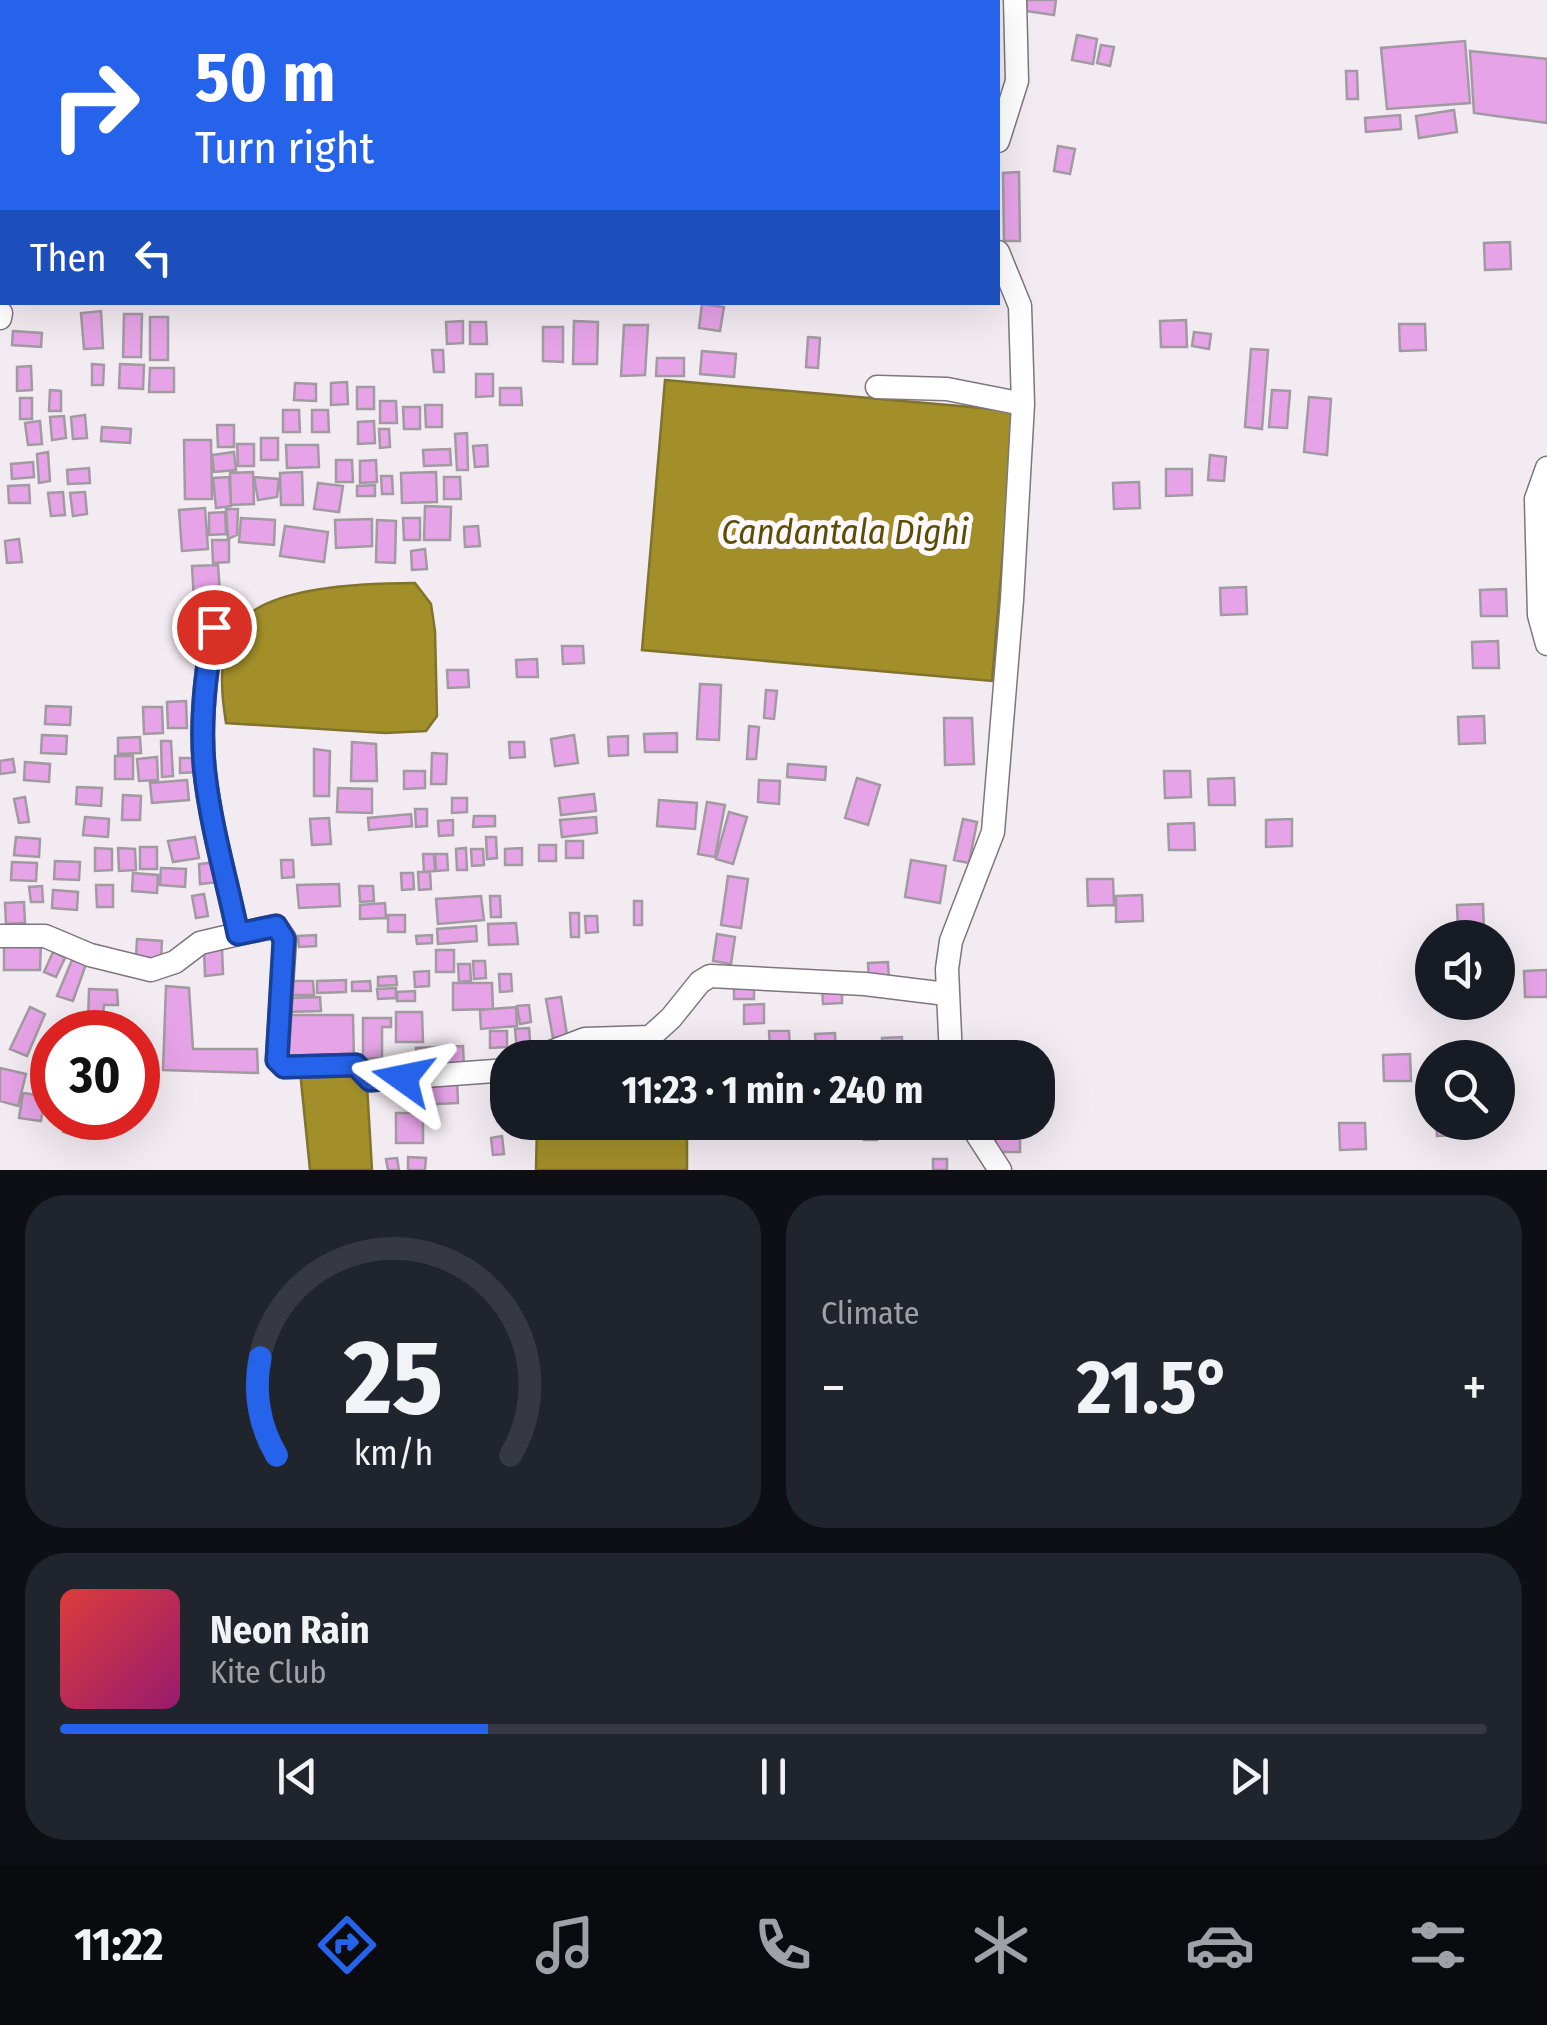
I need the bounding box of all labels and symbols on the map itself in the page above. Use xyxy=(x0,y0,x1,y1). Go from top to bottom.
water label: Candantala Dighi xyxy=(721,511,969,553)
pin xyxy=(172,585,257,670)
speed limit sign: 30 xyxy=(30,1010,160,1140)
position arrow xyxy=(351,1026,455,1130)

